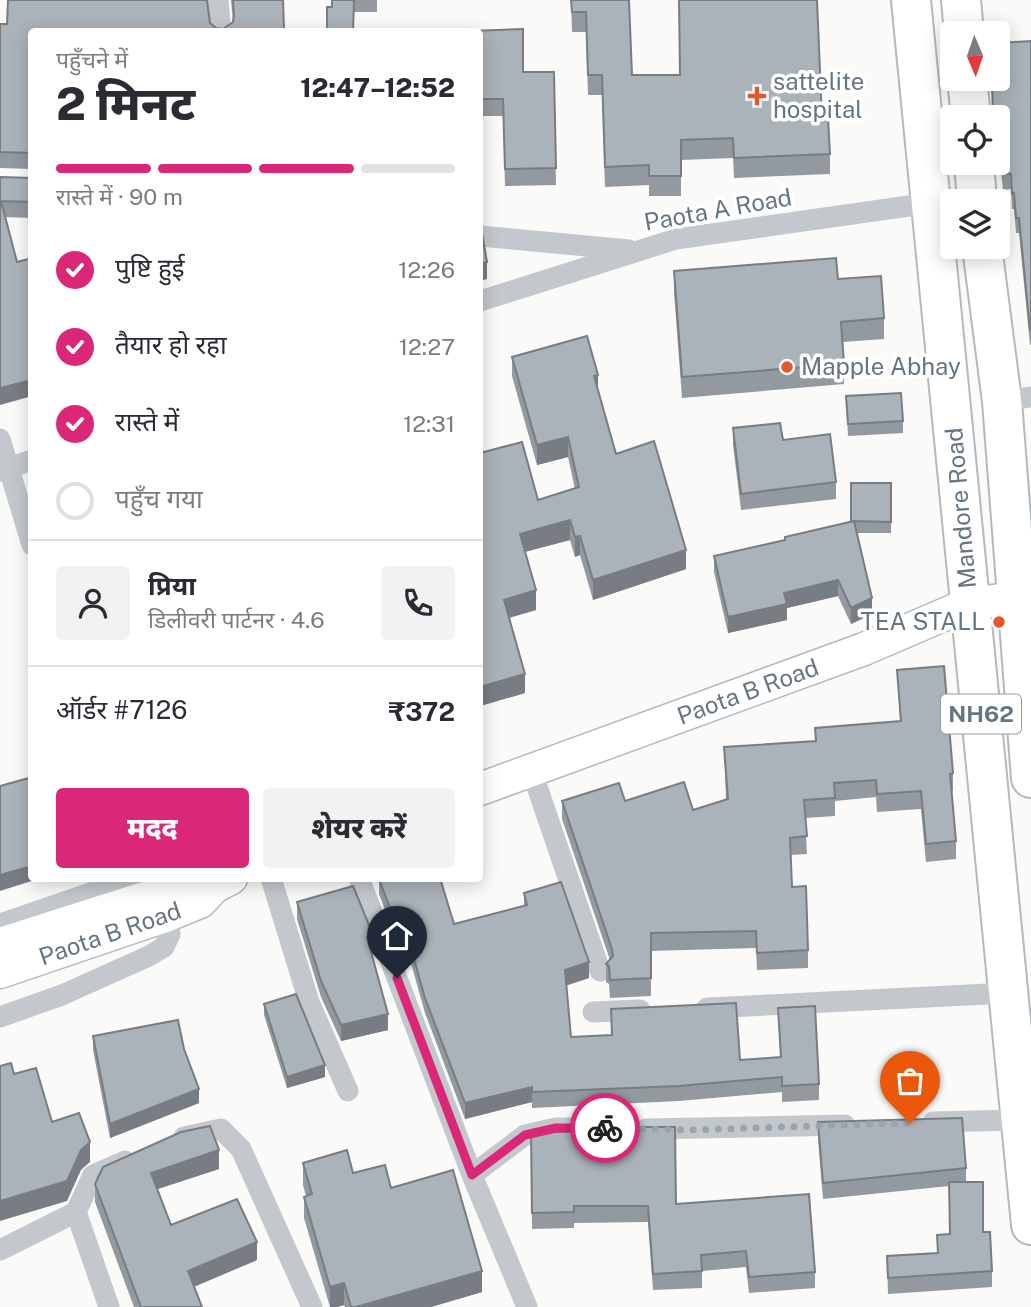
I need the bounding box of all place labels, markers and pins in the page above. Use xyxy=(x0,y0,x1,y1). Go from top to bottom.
place label: sattelite hospital xyxy=(773,67,864,123)
marker: sattelite hospital xyxy=(747,86,767,106)
place label: Mapple Abhay xyxy=(801,352,961,380)
marker: Mapple Abhay xyxy=(779,359,795,375)
place label: TEA STALL xyxy=(861,607,985,635)
marker: TEA STALL xyxy=(991,614,1007,630)
pin xyxy=(367,906,427,978)
pin xyxy=(880,1051,940,1123)

